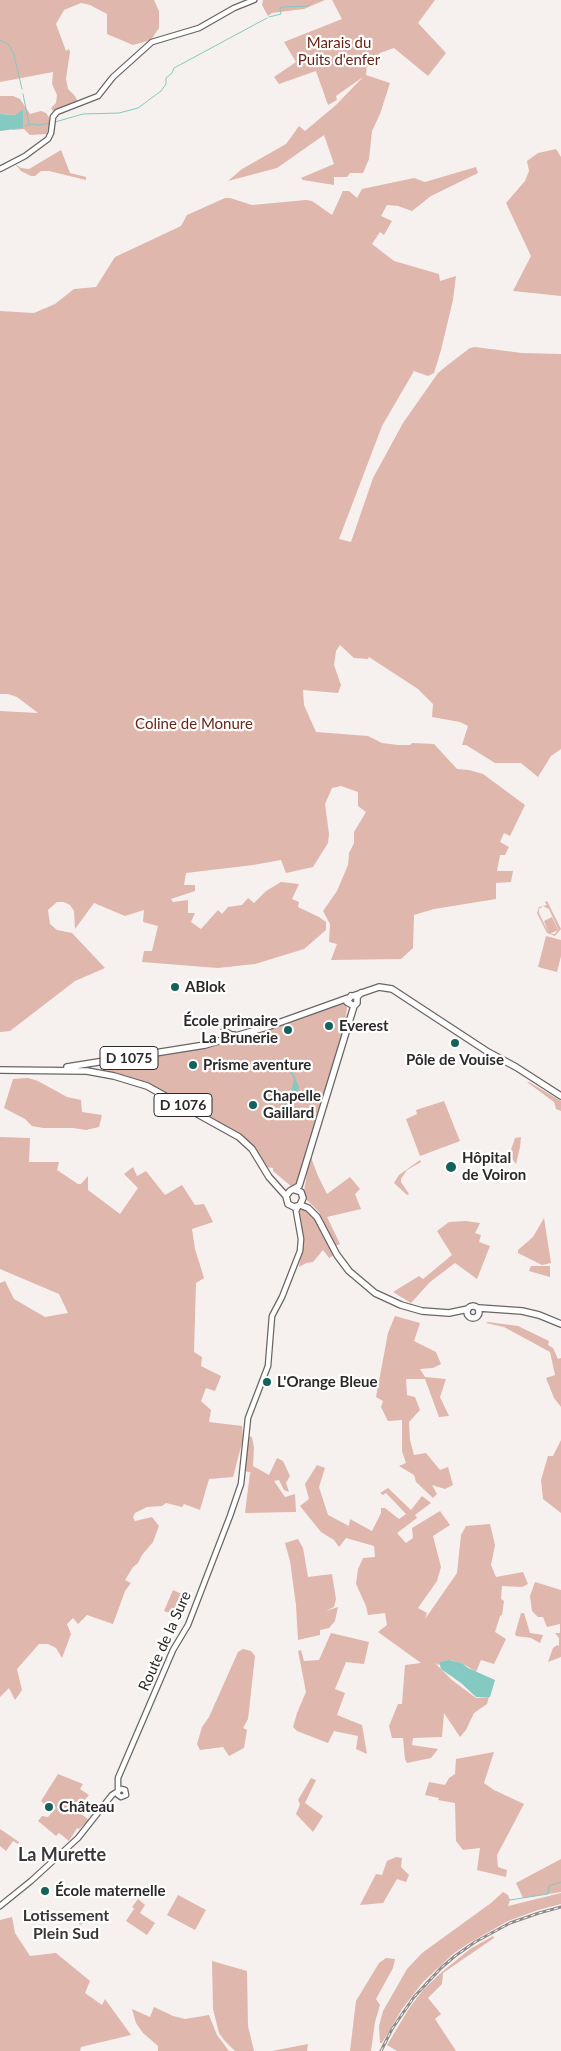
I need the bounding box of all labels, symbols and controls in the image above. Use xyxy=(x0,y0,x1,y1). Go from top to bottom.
park label: Marais du Puits d'enfer xyxy=(298,34,380,69)
park label: Coline de Monure xyxy=(135,715,253,733)
place label: ABlok xyxy=(185,978,226,996)
marker: ABlok xyxy=(169,981,181,993)
place label: École primaire La Brunerie xyxy=(183,1012,278,1047)
place label: Everest xyxy=(339,1017,389,1035)
marker: Everest xyxy=(323,1020,335,1032)
marker: École primaire La Brunerie xyxy=(282,1024,294,1036)
marker: Pôle de Vouise xyxy=(449,1037,461,1049)
road number: D 1075 xyxy=(100,1046,158,1070)
place label: Pôle de Vouise xyxy=(406,1051,504,1069)
place label: Prisme aventure xyxy=(203,1056,311,1074)
marker: Prisme aventure xyxy=(187,1059,199,1071)
place label: Chapelle Gaillard xyxy=(263,1087,321,1122)
road number: D 1076 xyxy=(154,1094,212,1116)
marker: Chapelle Gaillard xyxy=(247,1099,259,1111)
place label: Hôpital de Voiron xyxy=(462,1149,526,1184)
marker: Hôpital de Voiron xyxy=(444,1160,458,1174)
place label: L'Orange Bleue xyxy=(277,1373,377,1391)
marker: L'Orange Bleue xyxy=(261,1376,273,1388)
street label: Route de la Sure xyxy=(135,1588,195,1694)
place label: Château xyxy=(59,1798,114,1816)
marker: Château xyxy=(43,1801,55,1813)
district label: La Murette xyxy=(18,1844,106,1866)
place label: École maternelle xyxy=(55,1882,166,1900)
marker: École maternelle xyxy=(39,1885,51,1897)
district label: Lotissement Plein Sud xyxy=(23,1906,109,1944)

